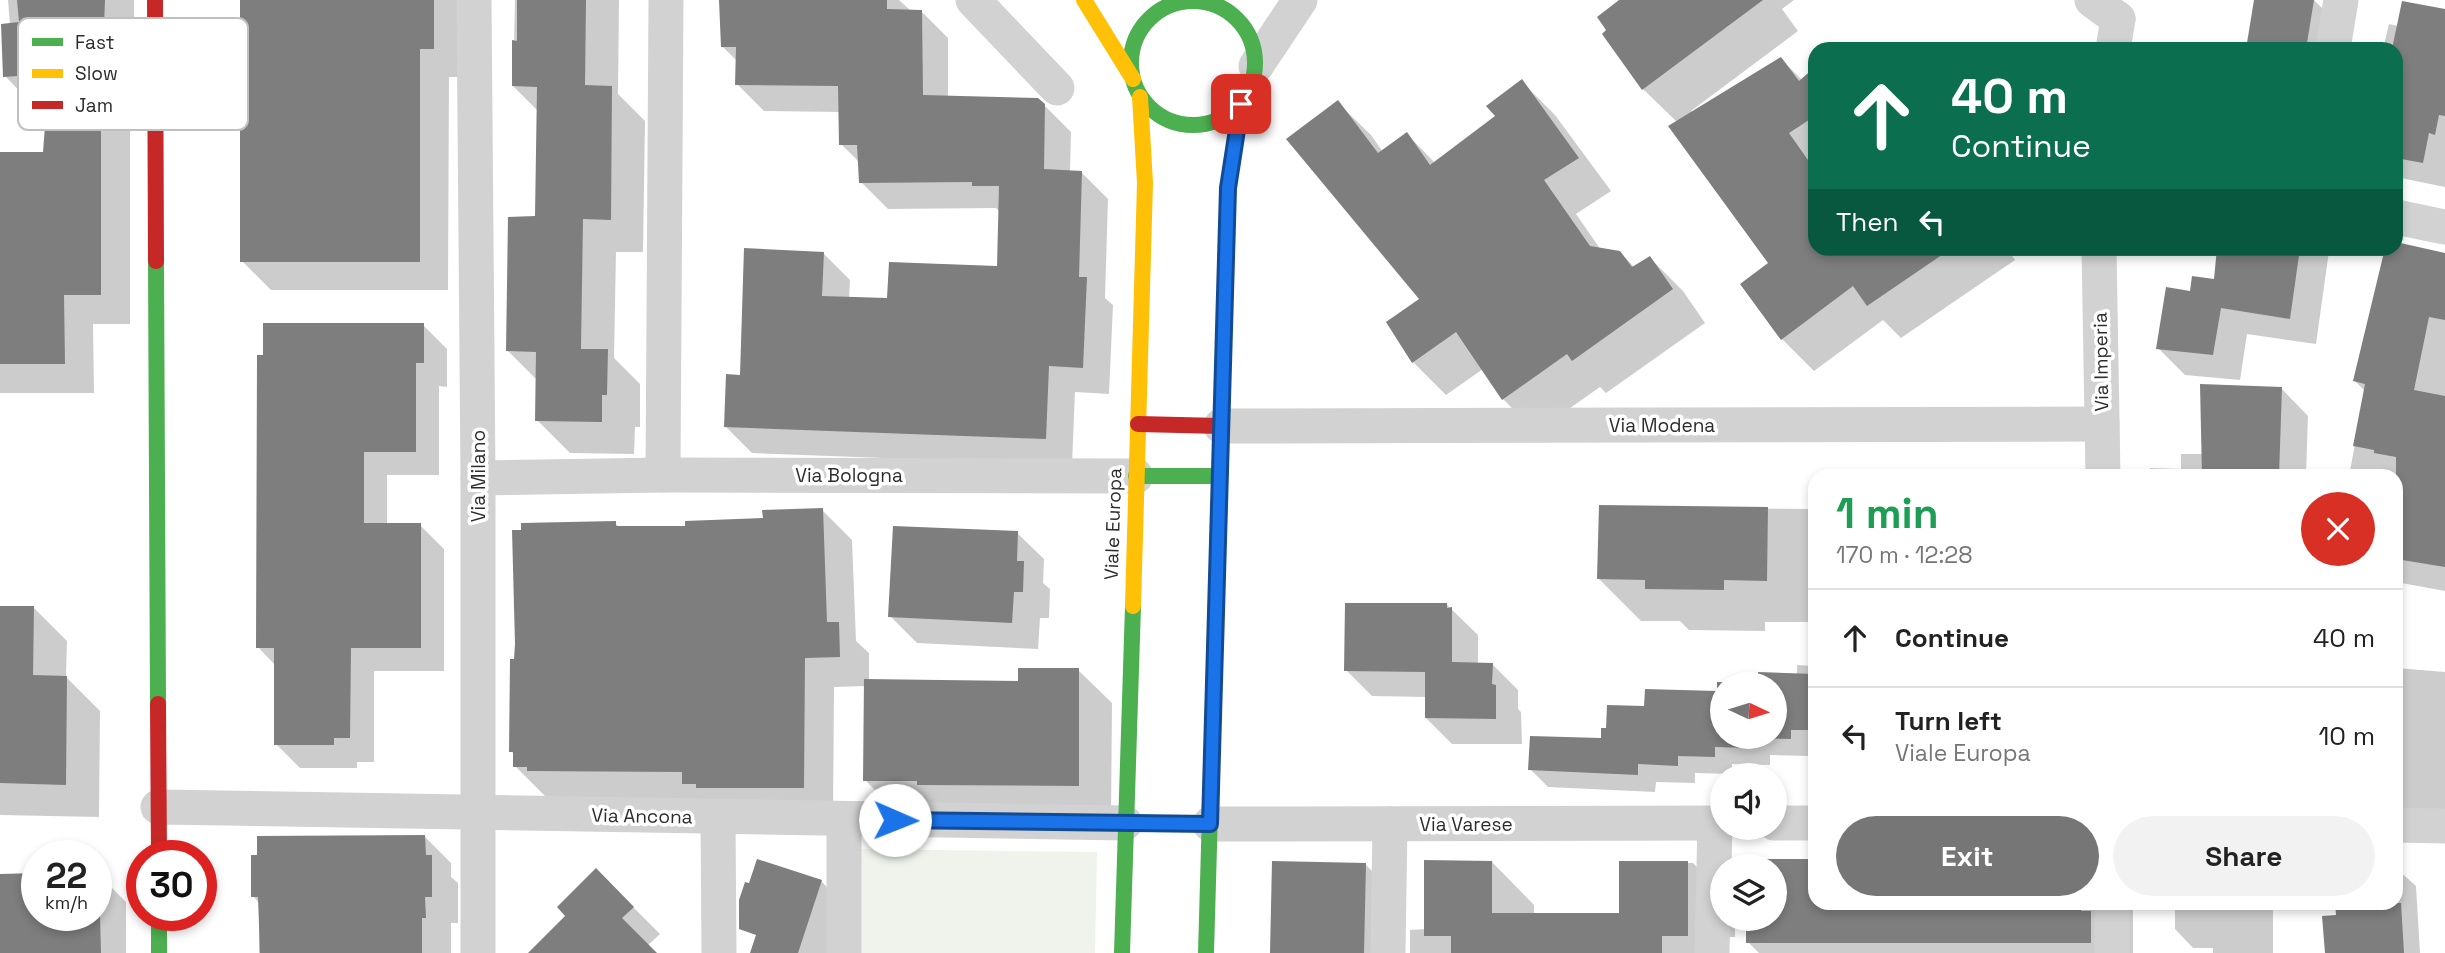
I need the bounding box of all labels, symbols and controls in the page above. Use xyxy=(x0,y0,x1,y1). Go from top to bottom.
legend xyxy=(18,18,248,130)
text: Fast xyxy=(75,30,115,55)
text: Slow xyxy=(75,61,118,86)
text: 40 m xyxy=(1951,65,2068,127)
icon: ahead xyxy=(1836,70,1927,161)
pin xyxy=(1211,74,1271,134)
icon: arrive xyxy=(1222,85,1260,123)
text: Jam xyxy=(75,93,113,118)
text: Continue xyxy=(1951,126,2091,166)
icon: left xyxy=(1913,203,1951,241)
text: Then xyxy=(1836,205,1899,239)
street label: Via Imperia xyxy=(2088,312,2114,412)
street label: Via Modena xyxy=(1609,413,1715,438)
street label: Via Milano xyxy=(466,430,491,522)
street label: Via Bologna xyxy=(795,463,903,488)
street label: Viale Europa xyxy=(1099,467,1127,580)
text: 1 min xyxy=(1836,487,1939,540)
button: close xyxy=(2301,492,2375,566)
text: 170 m · 12:28 xyxy=(1836,540,1972,570)
icon: ahead xyxy=(1836,619,1874,657)
text: Continue xyxy=(1895,621,2009,655)
text: 40 m xyxy=(2313,621,2375,655)
north arrow xyxy=(1710,672,1787,749)
map controls xyxy=(1710,672,1787,931)
text: Turn left xyxy=(1895,704,2002,738)
icon: left xyxy=(1836,717,1874,755)
text: 10 m xyxy=(2318,719,2375,753)
text: Viale Europa xyxy=(1895,738,2031,768)
button: sound xyxy=(1710,763,1787,840)
position arrow xyxy=(858,783,932,857)
street label: Via Ancona xyxy=(591,803,693,829)
street label: Via Varese xyxy=(1419,812,1513,837)
button: Exit xyxy=(1836,816,2099,896)
button: Share xyxy=(2113,816,2375,896)
speed limit sign: 30 xyxy=(126,840,217,931)
text: 22 xyxy=(46,854,87,898)
button: layers xyxy=(1710,854,1787,931)
text: km/h xyxy=(45,891,88,914)

